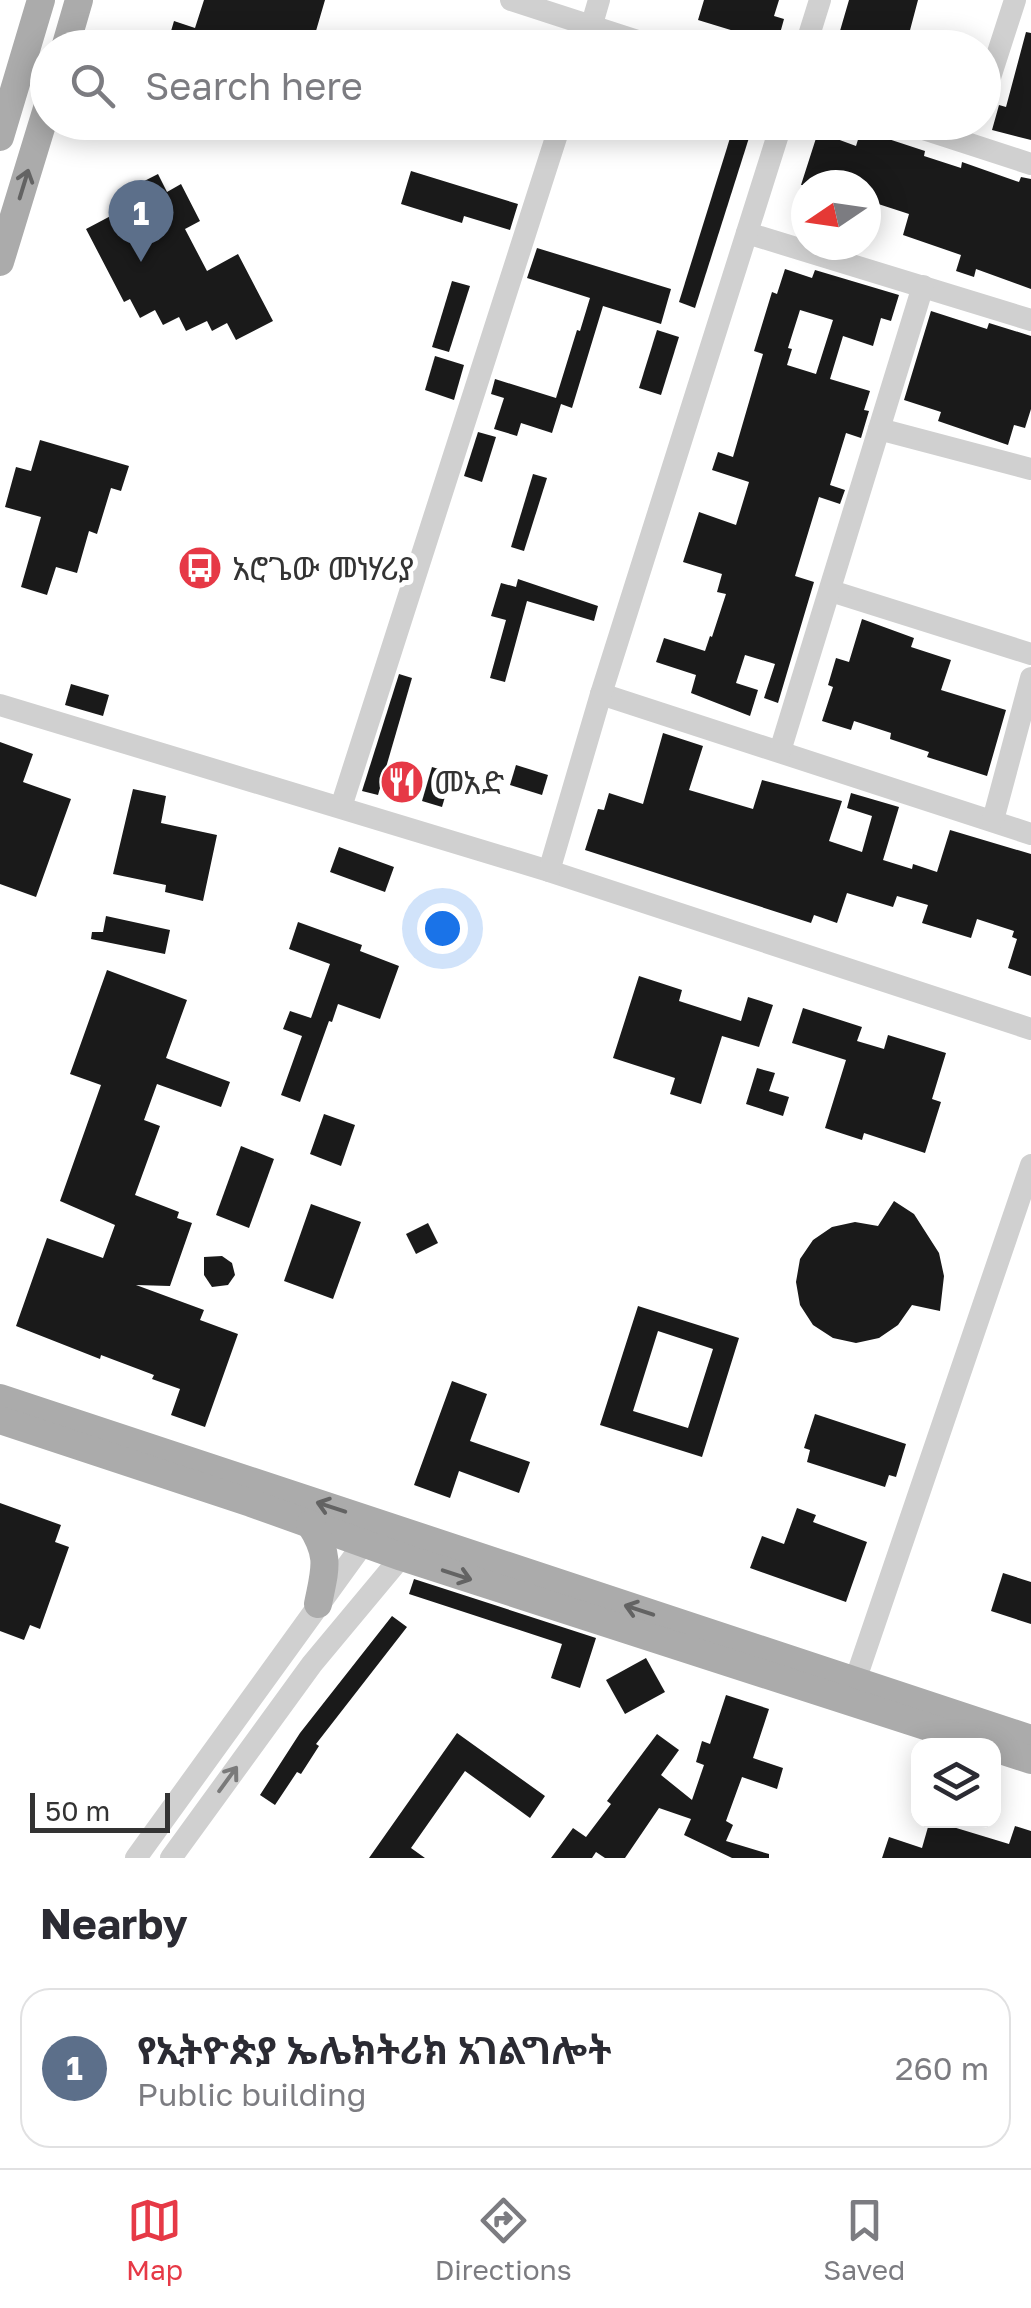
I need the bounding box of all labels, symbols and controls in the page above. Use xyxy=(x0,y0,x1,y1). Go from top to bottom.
search box xyxy=(30,30,1001,140)
icon: search xyxy=(65,58,120,113)
text: Search here xyxy=(145,63,363,108)
one-way arrow xyxy=(16,169,34,200)
north arrow xyxy=(791,170,881,260)
pin: 1 xyxy=(108,180,174,262)
bus stop icon: አሮጌው መነሃሪያ xyxy=(177,545,223,591)
place label: አሮጌው መነሃሪያ xyxy=(232,549,414,587)
restaurant icon: መአድ xyxy=(379,759,425,805)
place label: መአድ xyxy=(434,763,504,801)
your location xyxy=(417,903,468,954)
one-way arrow xyxy=(315,1497,347,1515)
one-way arrow xyxy=(441,1567,472,1585)
one-way arrow xyxy=(624,1599,656,1617)
map controls xyxy=(911,1738,1001,1828)
button: layers xyxy=(911,1738,1001,1828)
one-way arrow xyxy=(217,1766,238,1793)
scale bar xyxy=(30,1788,170,1832)
text: 50 m xyxy=(45,1794,110,1827)
text: Nearby xyxy=(40,1898,188,1948)
text: የኢትዮጵያ ኤሌክትሪክ አገልግሎት xyxy=(137,2027,612,2072)
text: 1 xyxy=(66,2049,83,2087)
text: 260 m xyxy=(895,2049,989,2087)
text: Public building xyxy=(137,2075,366,2113)
tab: Map xyxy=(126,2193,183,2286)
tab: Directions xyxy=(435,2193,572,2286)
tab: Saved xyxy=(823,2193,905,2286)

